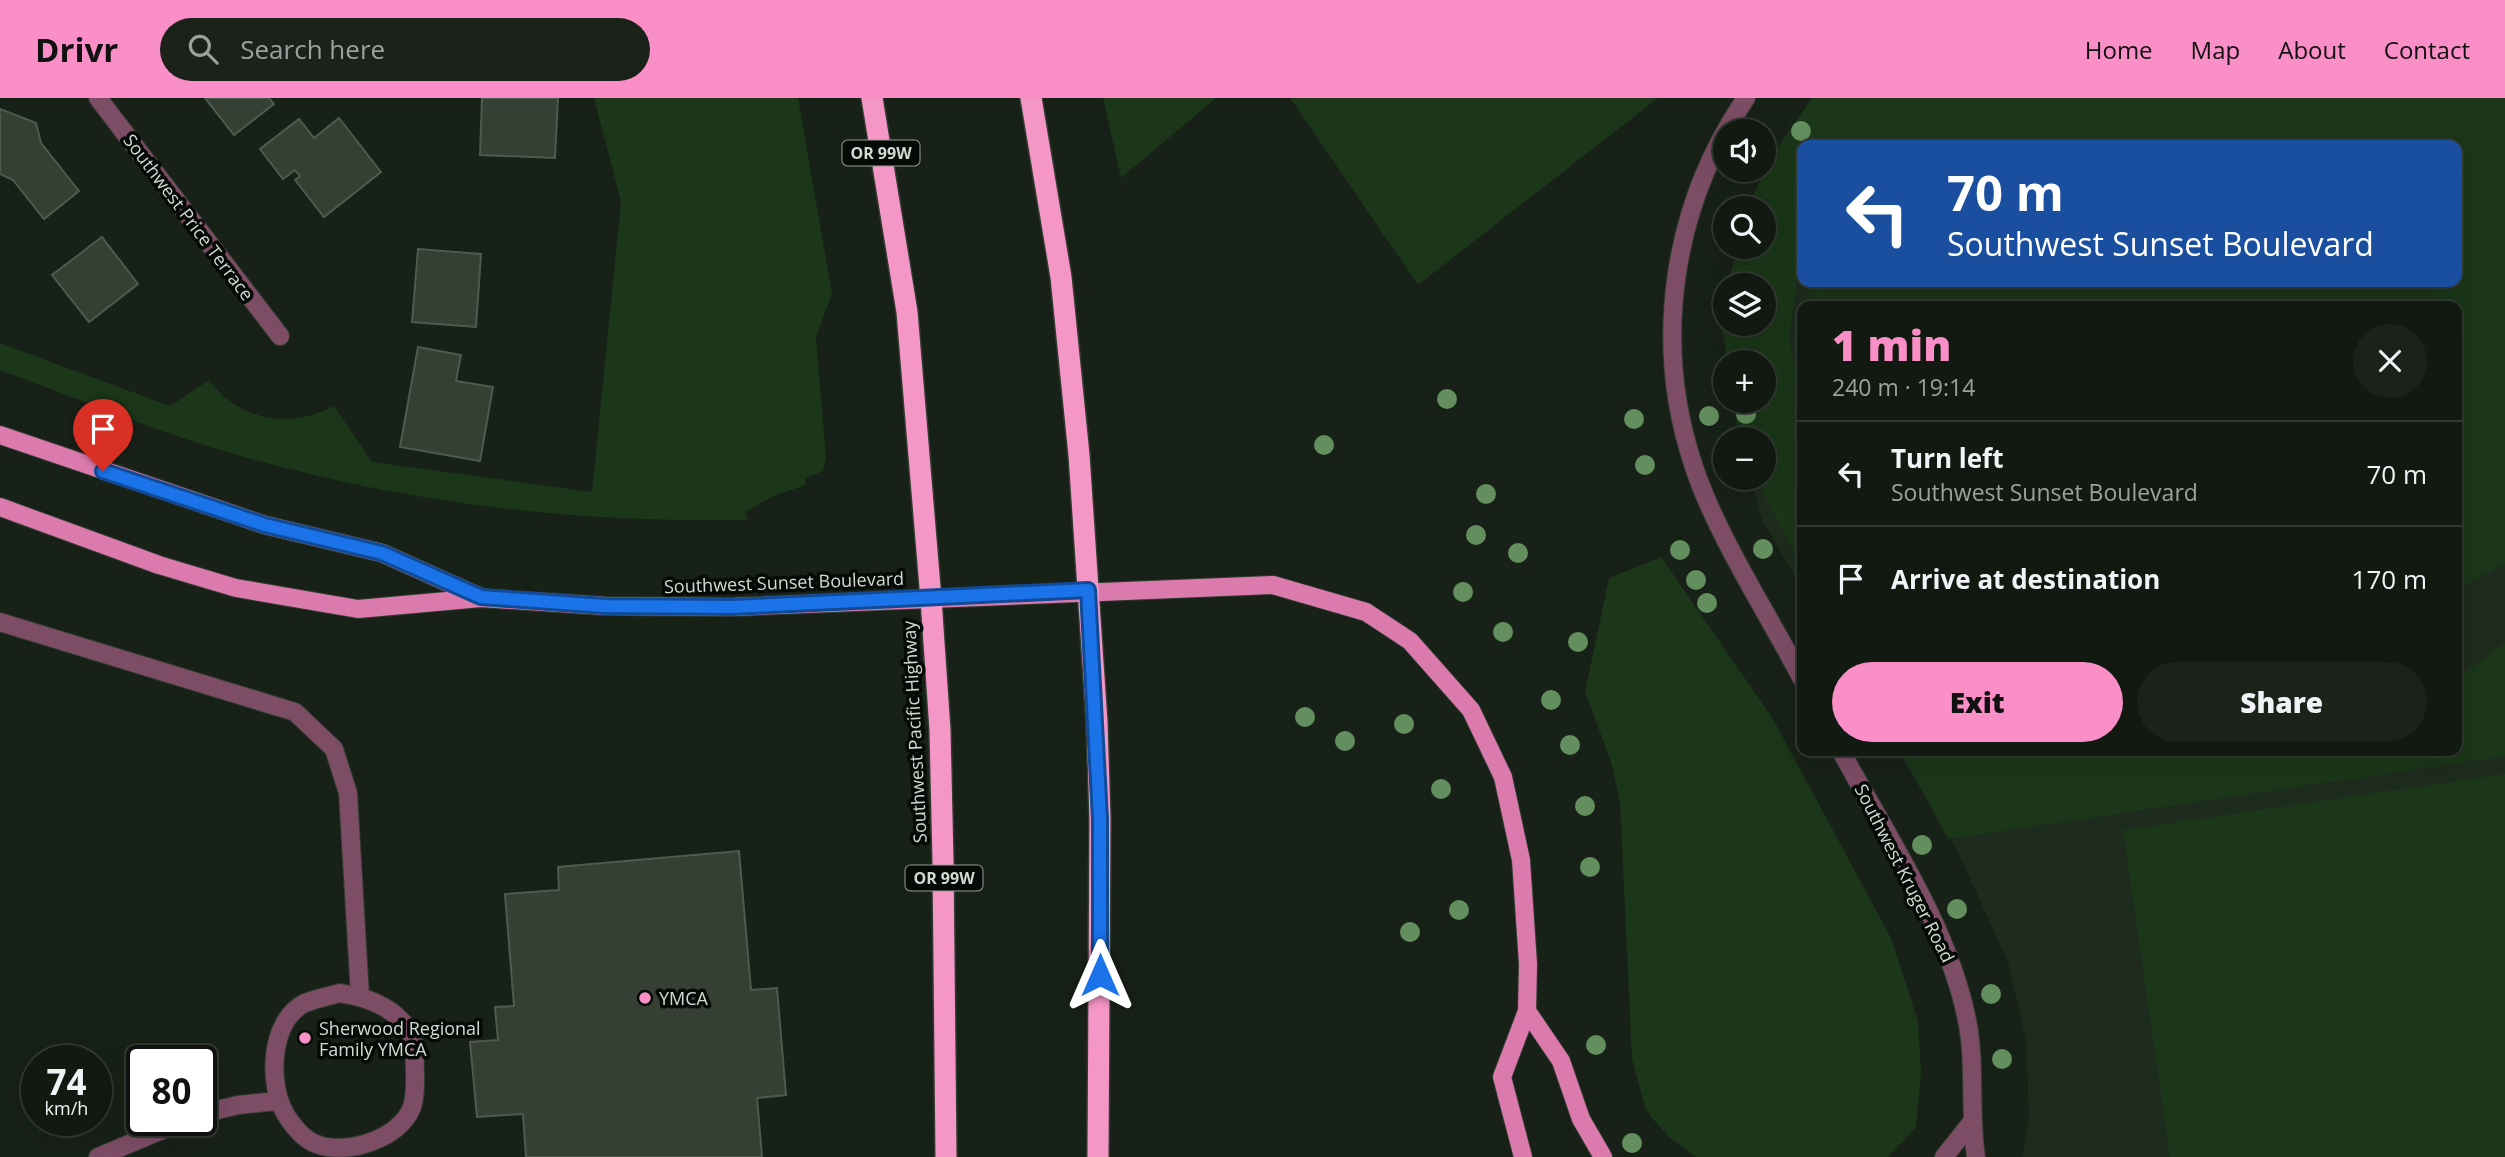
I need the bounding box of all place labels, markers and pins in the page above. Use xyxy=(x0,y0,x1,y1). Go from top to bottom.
pin xyxy=(73,399,133,471)
place label: YMCA xyxy=(659,986,709,1010)
marker: YMCA xyxy=(637,990,653,1006)
place label: Sherwood Regional Family YMCA xyxy=(319,1016,481,1061)
marker: Sherwood Regional Family YMCA xyxy=(297,1030,313,1046)

